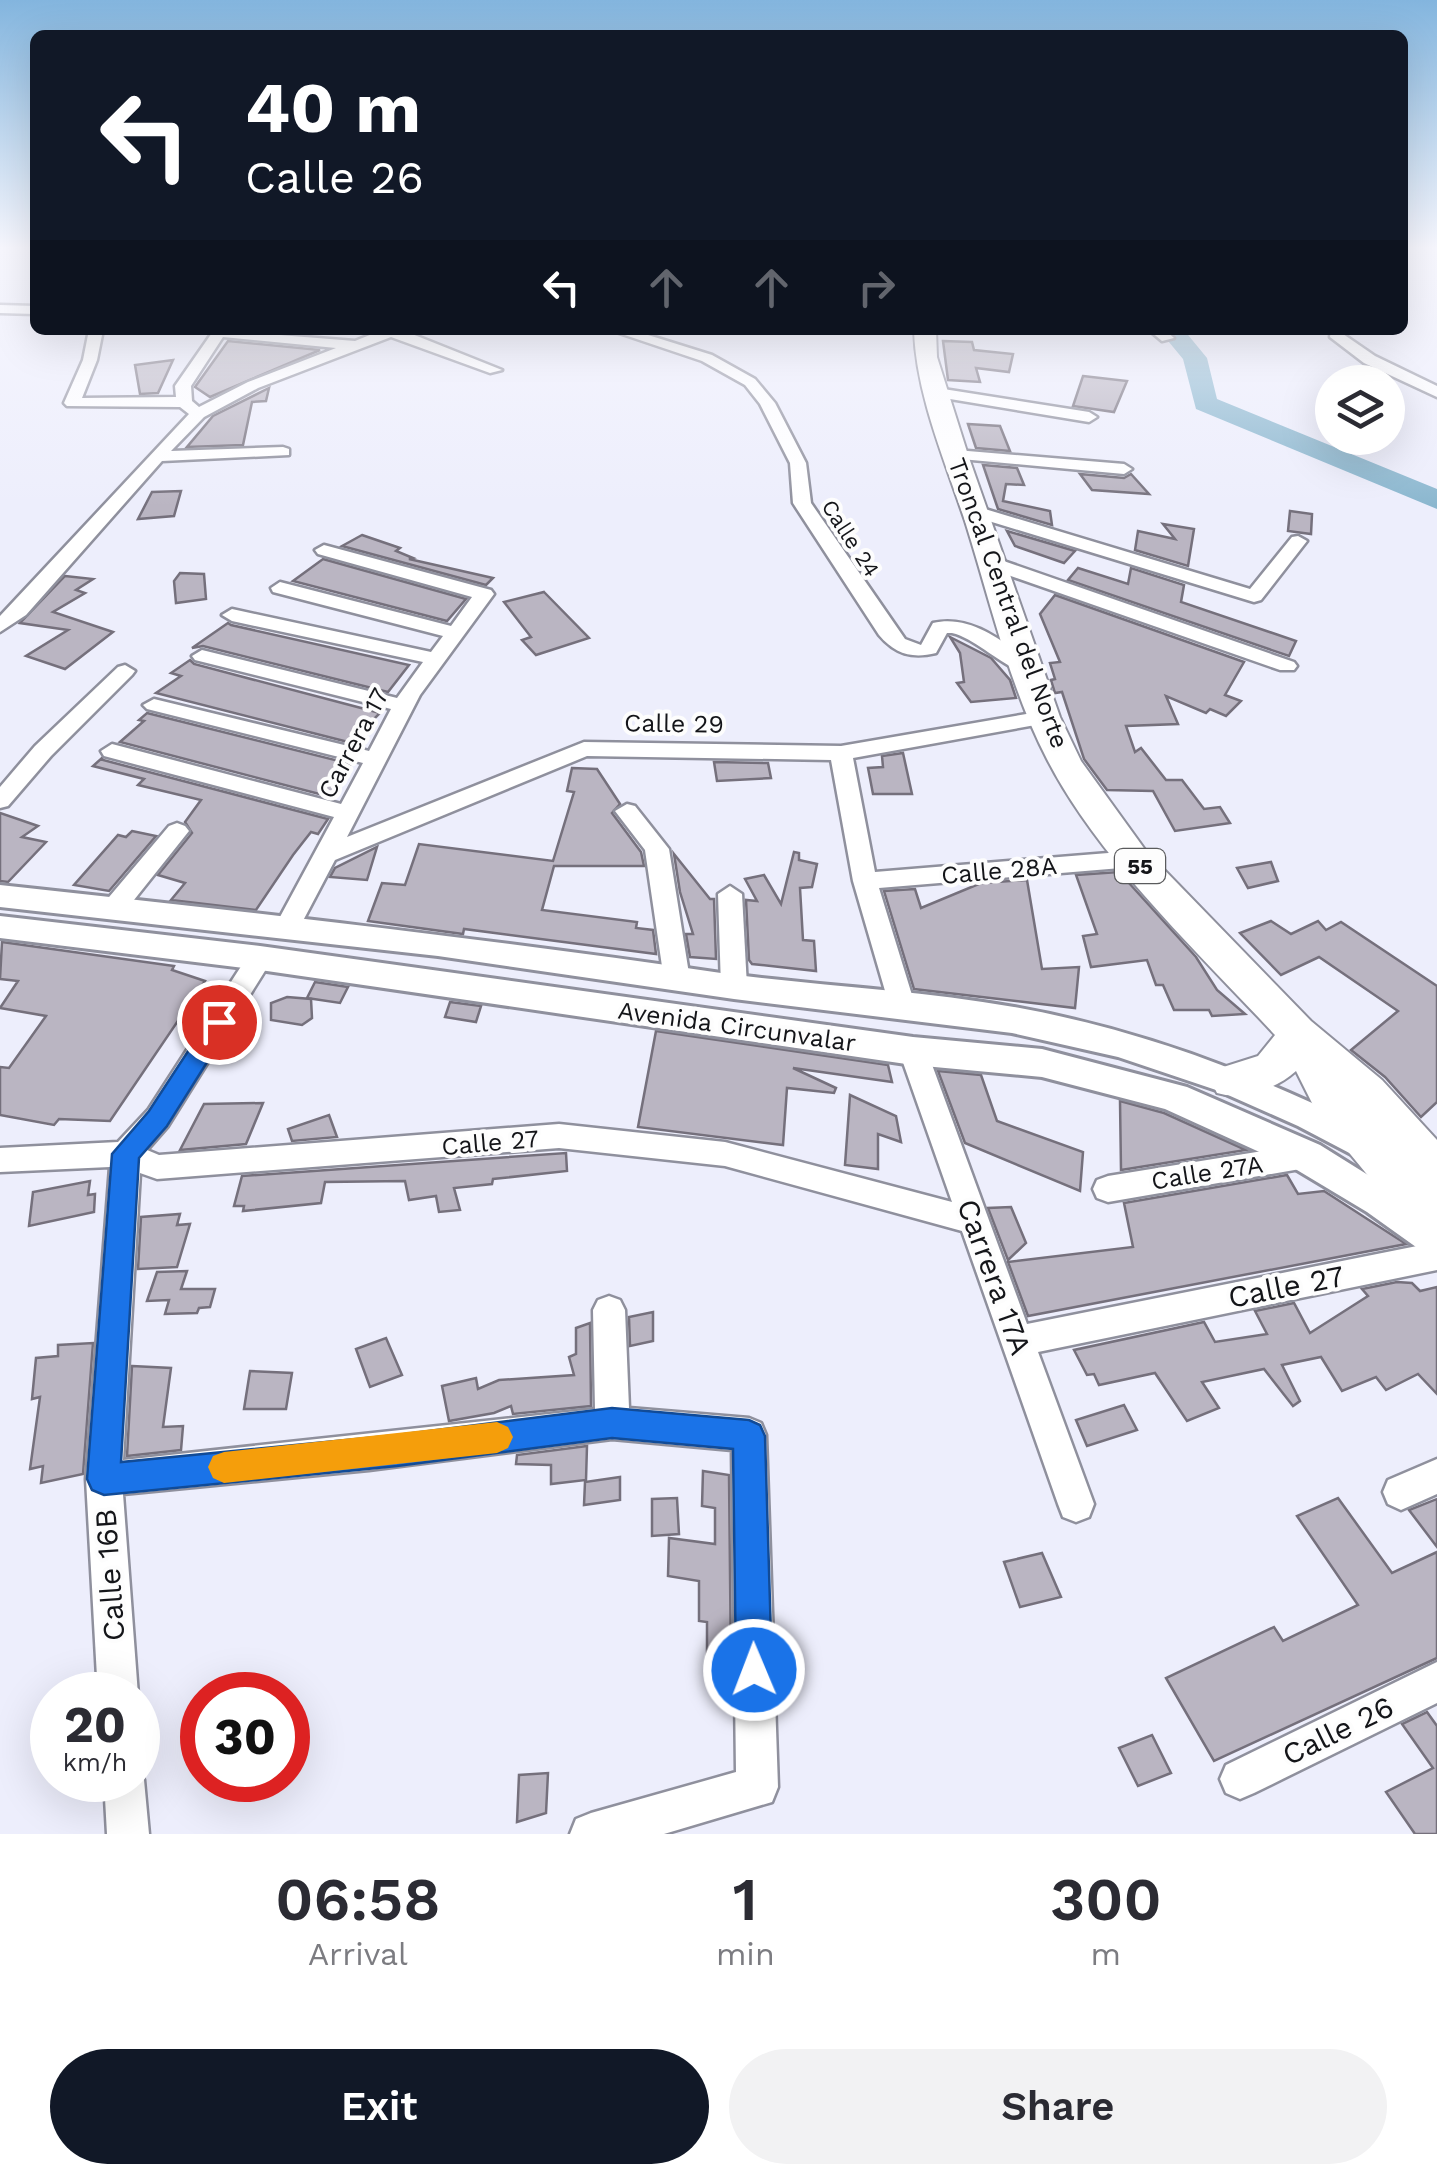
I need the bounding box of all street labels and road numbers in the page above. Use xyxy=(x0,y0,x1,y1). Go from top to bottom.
street label: Troncal Central del Norte xyxy=(942,454,1075,752)
street label: Calle 24 xyxy=(816,495,885,581)
street label: Carrera 17 xyxy=(312,683,395,803)
street label: Calle 29 xyxy=(624,708,724,739)
road number: 55 xyxy=(1115,849,1165,883)
street label: Calle 28A xyxy=(940,851,1058,890)
street label: Avenida Circunvalar xyxy=(616,995,858,1058)
street label: Calle 27 xyxy=(440,1124,540,1161)
street label: Calle 27A xyxy=(1149,1149,1265,1196)
street label: Carrera 17A xyxy=(950,1194,1039,1360)
street label: Calle 27 xyxy=(1225,1258,1347,1315)
street label: Calle 16B xyxy=(87,1508,132,1642)
street label: Calle 26 xyxy=(1277,1689,1399,1772)

